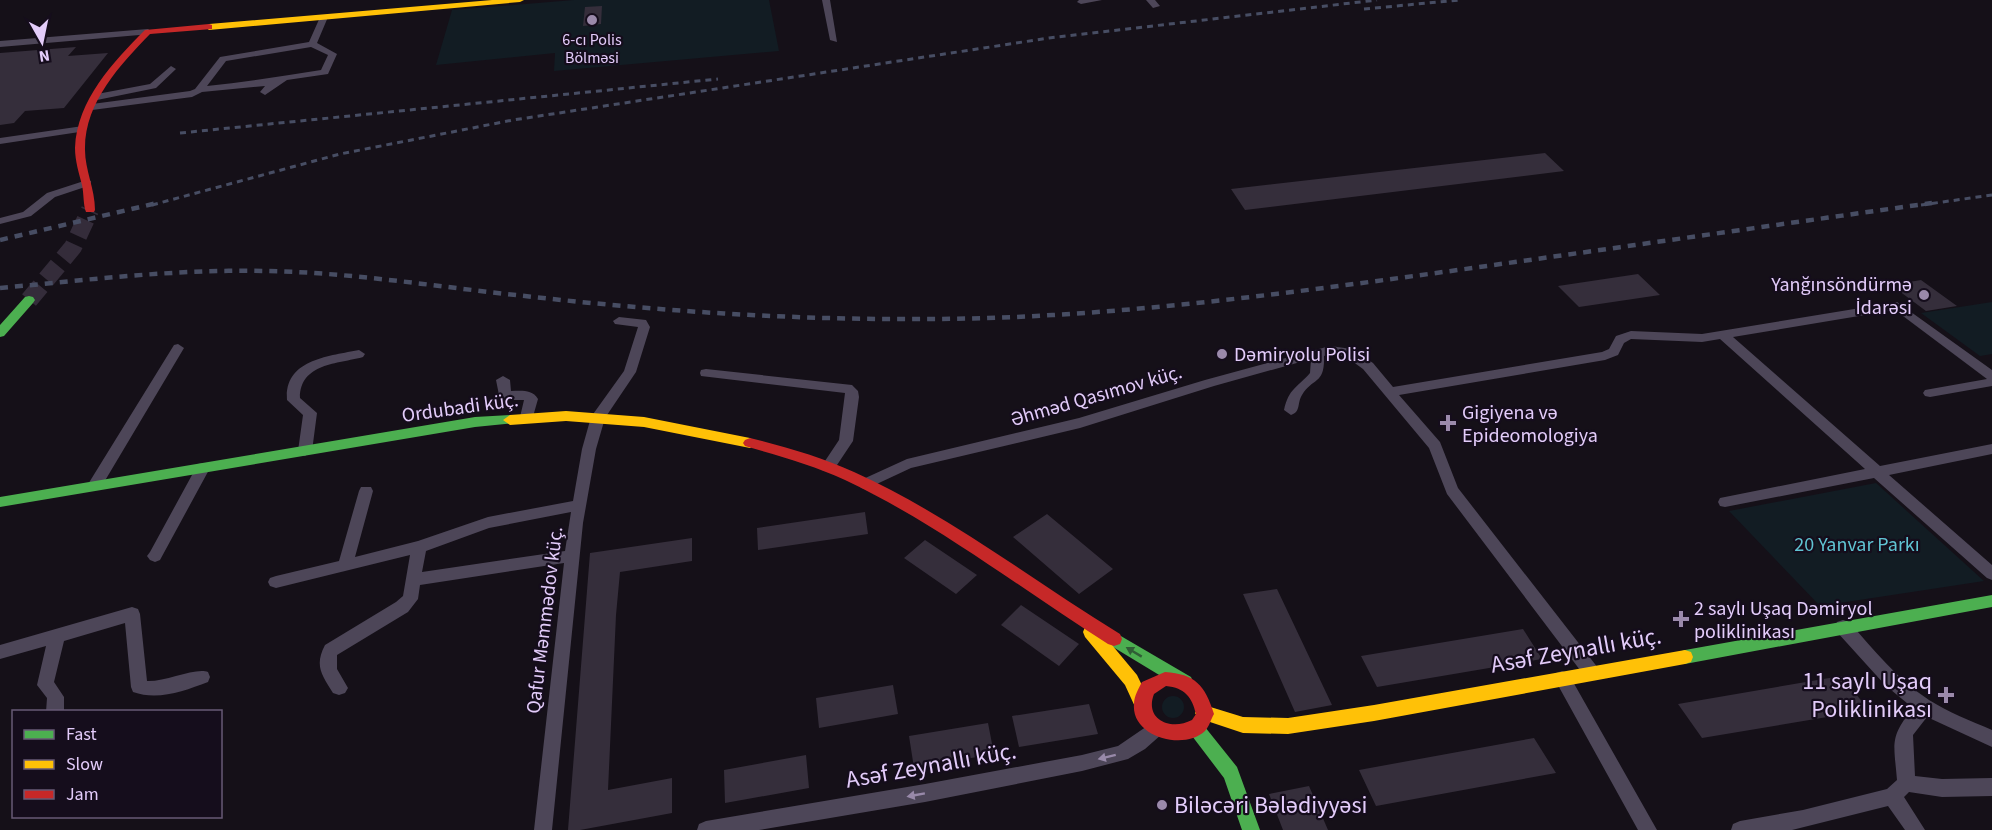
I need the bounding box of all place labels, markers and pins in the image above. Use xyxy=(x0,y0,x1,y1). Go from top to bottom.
marker: 6-cı Polis Bölməsi xyxy=(585,13,599,27)
place label: 6-cı Polis Bölməsi xyxy=(562,29,622,69)
place label: Yanğınsöndürmə İdarəsi xyxy=(1770,271,1912,322)
marker: Yanğınsöndürmə İdarəsi xyxy=(1917,288,1931,302)
place label: Dəmiryolu Polisi xyxy=(1234,341,1370,369)
marker: Dəmiryolu Polisi xyxy=(1215,347,1229,361)
place label: Gigiyena və Epideomologiya xyxy=(1462,399,1598,450)
marker: Gigiyena və Epideomologiya xyxy=(1439,414,1457,432)
place label: 2 saylı Uşaq Dəmiryol poliklinikası xyxy=(1694,595,1873,646)
marker: 2 saylı Uşaq Dəmiryol poliklinikası xyxy=(1672,610,1690,628)
place label: 11 saylı Uşaq Poliklinikası xyxy=(1802,664,1932,727)
marker: 11 saylı Uşaq Poliklinikası xyxy=(1937,686,1955,704)
place label: Biləcəri Bələdiyyəsi xyxy=(1174,788,1367,823)
marker: Biləcəri Bələdiyyəsi xyxy=(1155,798,1169,812)

